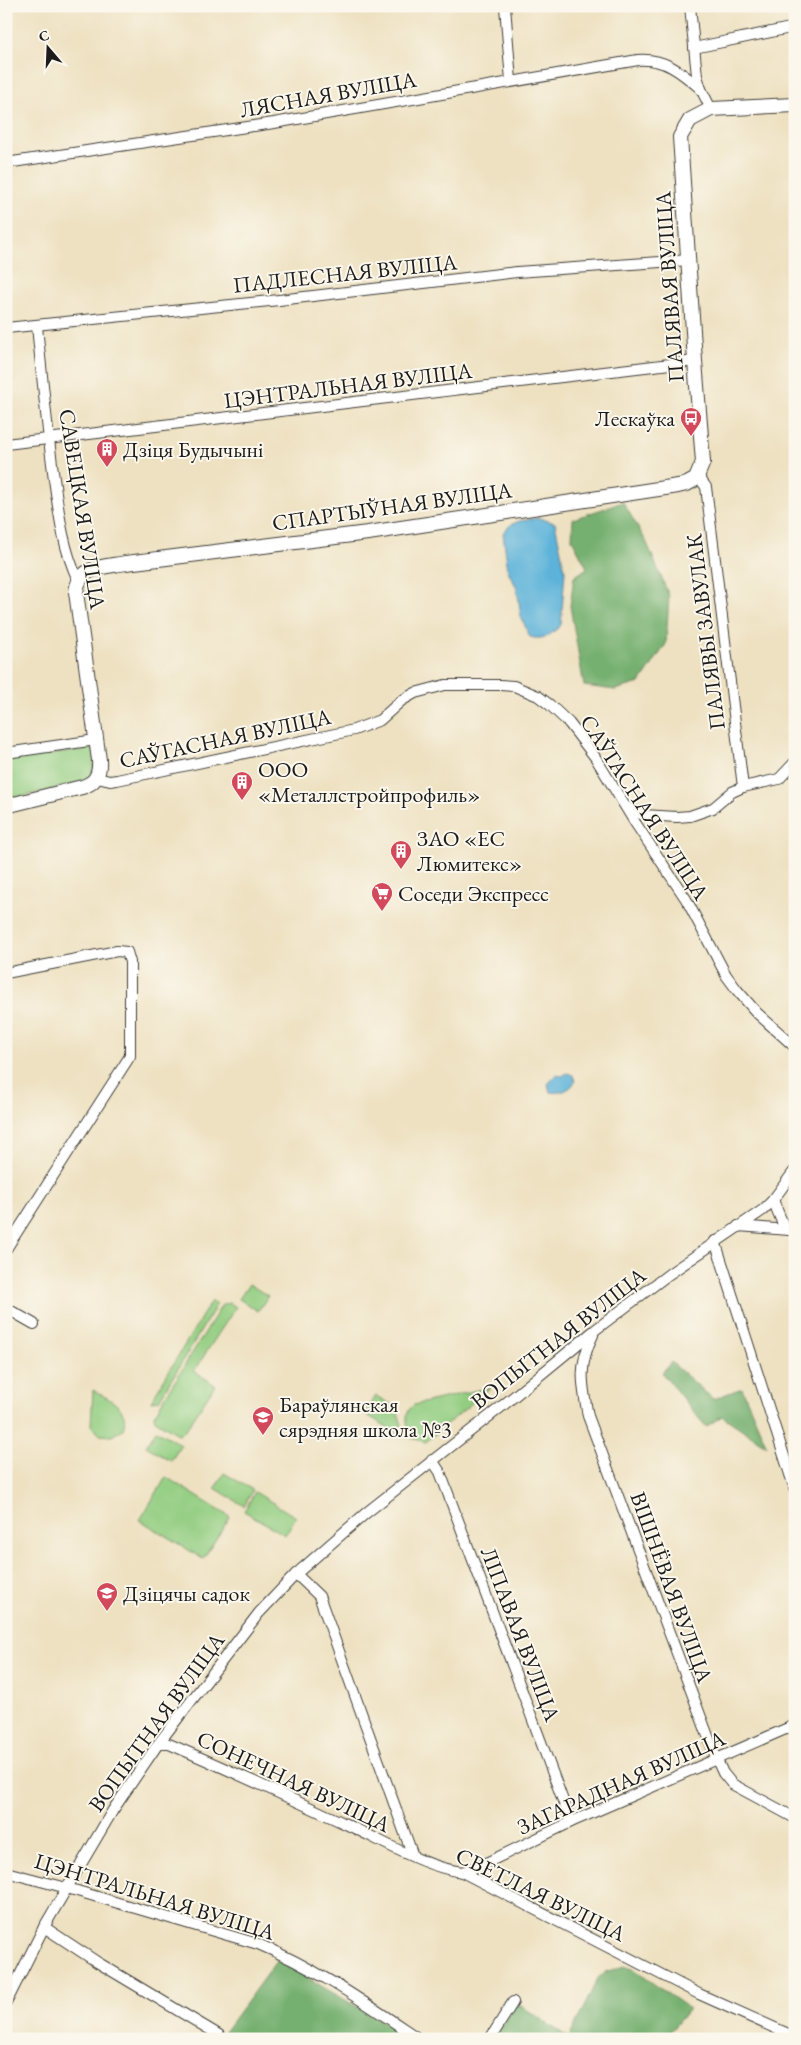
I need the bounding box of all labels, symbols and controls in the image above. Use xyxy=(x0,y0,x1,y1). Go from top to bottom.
north arrow xyxy=(22,22,72,72)
text: С xyxy=(36,26,51,46)
street label: ЛЯСНАЯ ВУЛІЦА xyxy=(238,65,419,124)
street label: ПАЛЯВАЯ ВУЛІЦА xyxy=(648,190,691,384)
street label: ПАДЛЕСНАЯ ВУЛІЦА xyxy=(231,247,459,300)
street label: ЦЭНТРАЛЬНАЯ ВУЛІЦА xyxy=(222,356,475,415)
place label: Лескаўка xyxy=(595,404,675,433)
bus stop icon: Лескаўка xyxy=(679,406,703,437)
street label: САВЕЦКАЯ ВУЛІЦА xyxy=(52,407,113,612)
place label: Дзіця Будычыні xyxy=(123,435,263,464)
building icon: Дзіця Будычыні xyxy=(95,437,119,468)
street label: СПАРТЫЎНАЯ ВУЛІЦА xyxy=(270,475,515,538)
street label: ПАЛЯВЫ ЗАВУЛАК xyxy=(679,532,732,732)
street label: САЎГАСНАЯ ВУЛІЦА xyxy=(117,702,334,775)
street label: САЎГАСНАЯ ВУЛІЦА xyxy=(574,709,716,906)
place label: ООО «Металлстройпрофиль» xyxy=(258,755,480,809)
building icon: ООО «Металлстройпрофиль» xyxy=(230,770,254,801)
place label: ЗАО «ЕС Люмитекс» xyxy=(417,824,522,878)
building icon: ЗАО «ЕС Люмитекс» xyxy=(389,839,413,870)
place label: Соседи Экспресс xyxy=(398,879,549,908)
supermarket icon: Соседи Экспресс xyxy=(370,881,394,912)
street label: ВОПЫТНАЯ ВУЛІЦА xyxy=(465,1260,652,1416)
place label: Бараўлянская сярэдняя школа №3 xyxy=(279,1390,452,1444)
school or university icon: Бараўлянская сярэдняя школа №3 xyxy=(251,1405,275,1436)
street label: ВІШНЁВАЯ ВУЛІЦА xyxy=(624,1488,720,1687)
street label: ЛІПАВАЯ ВУЛІЦА xyxy=(474,1543,567,1726)
place label: Дзіцячы садок xyxy=(123,1579,250,1608)
school or university icon: Дзіцячы садок xyxy=(95,1581,119,1612)
street label: ВОПЫТНАЯ ВУЛІЦА xyxy=(82,1626,232,1818)
street label: ЗАГАРАДНАЯ ВУЛІЦА xyxy=(513,1723,730,1841)
street label: СОНЕЧНАЯ ВУЛІЦА xyxy=(192,1724,396,1839)
street label: СВЕТЛАЯ ВУЛІЦА xyxy=(451,1841,631,1948)
street label: ЦЭНТРАЛЬНАЯ ВУЛІЦА xyxy=(31,1846,279,1947)

